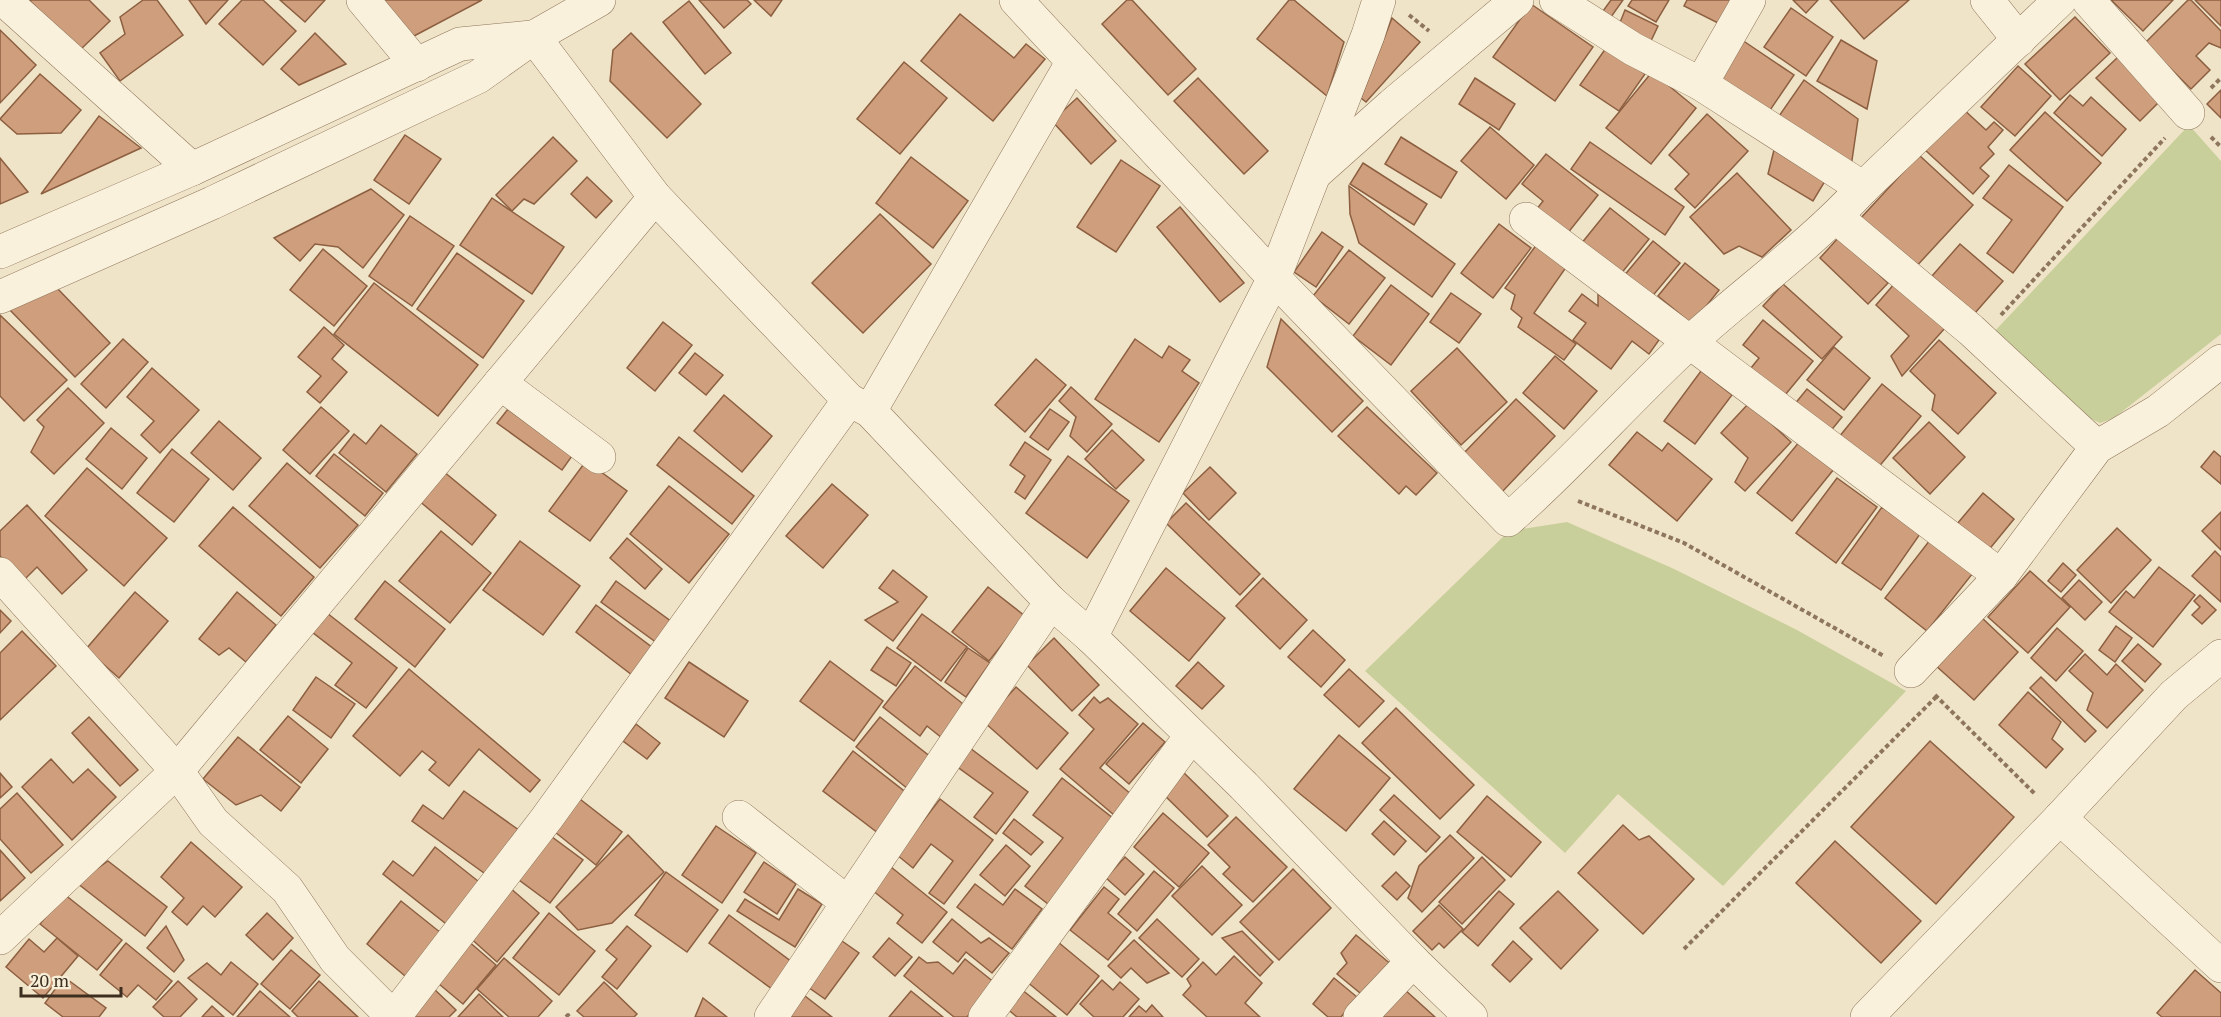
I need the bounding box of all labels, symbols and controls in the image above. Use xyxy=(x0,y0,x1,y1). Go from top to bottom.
scale bar xyxy=(21,960,122,998)
text: 20 m xyxy=(30,968,70,992)

